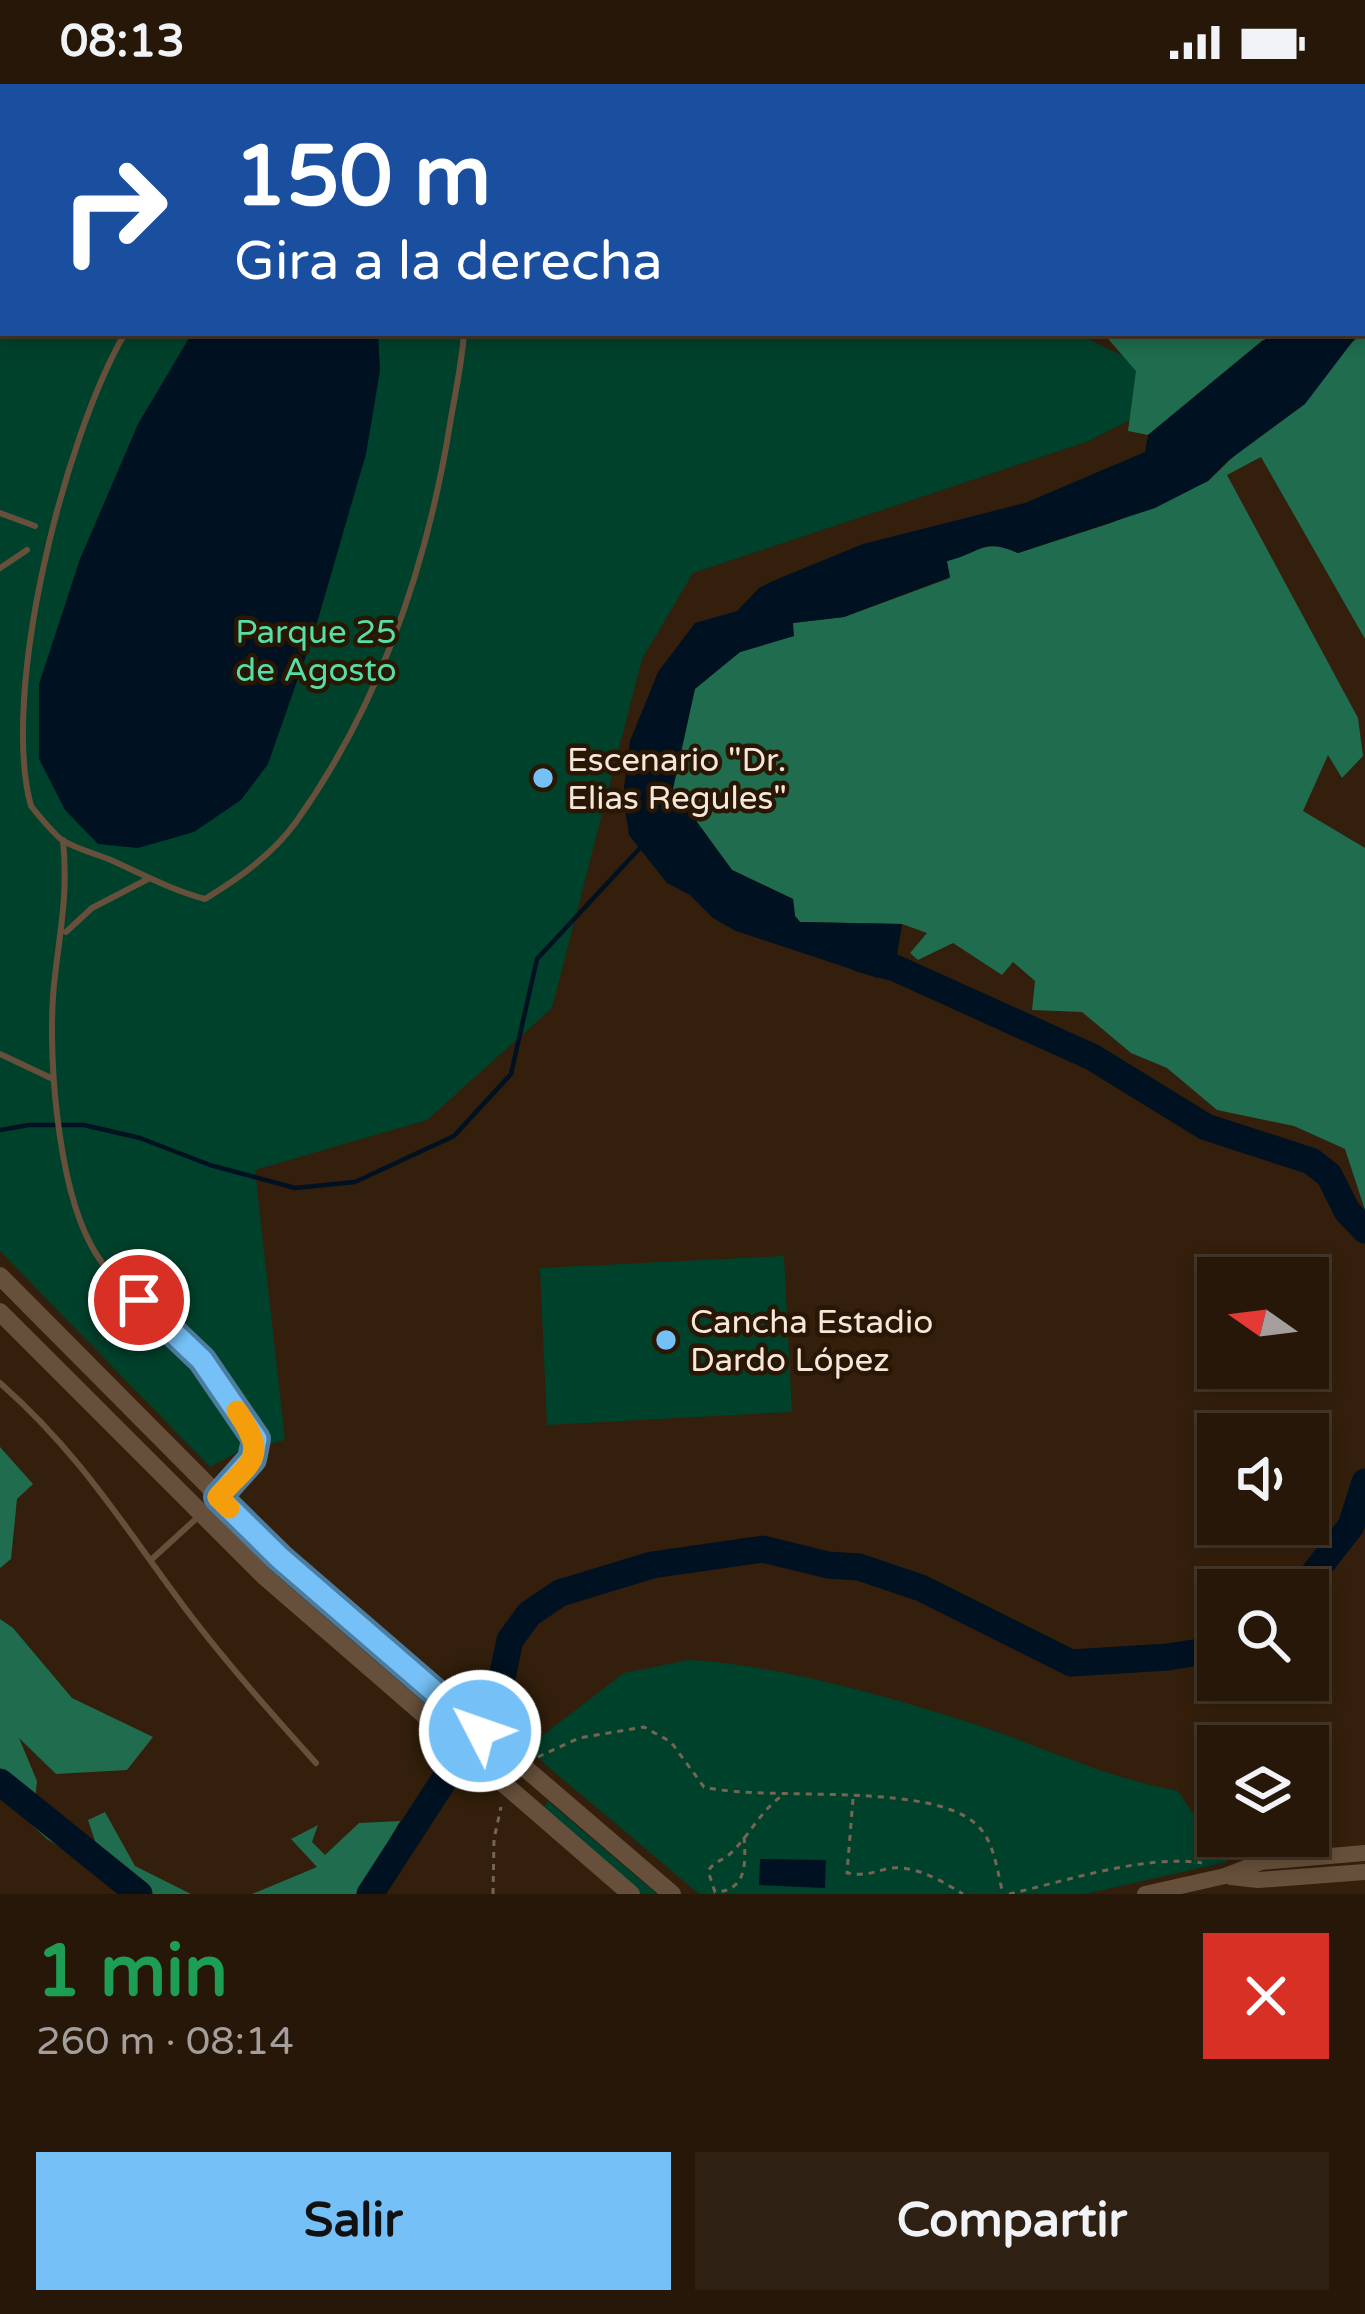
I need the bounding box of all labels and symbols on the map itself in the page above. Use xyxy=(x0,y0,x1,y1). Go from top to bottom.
park label: Parque 25 de Agosto xyxy=(235,613,397,690)
place label: Escenario "Dr. Elias Regules" xyxy=(567,741,787,818)
marker: Escenario "Dr. Elias Regules" xyxy=(530,765,556,791)
pin xyxy=(88,1249,190,1351)
north arrow xyxy=(1197,1257,1329,1389)
place label: Cancha Estadio Dardo López xyxy=(690,1303,933,1380)
marker: Cancha Estadio Dardo López xyxy=(653,1327,679,1353)
position arrow xyxy=(417,1668,543,1794)

